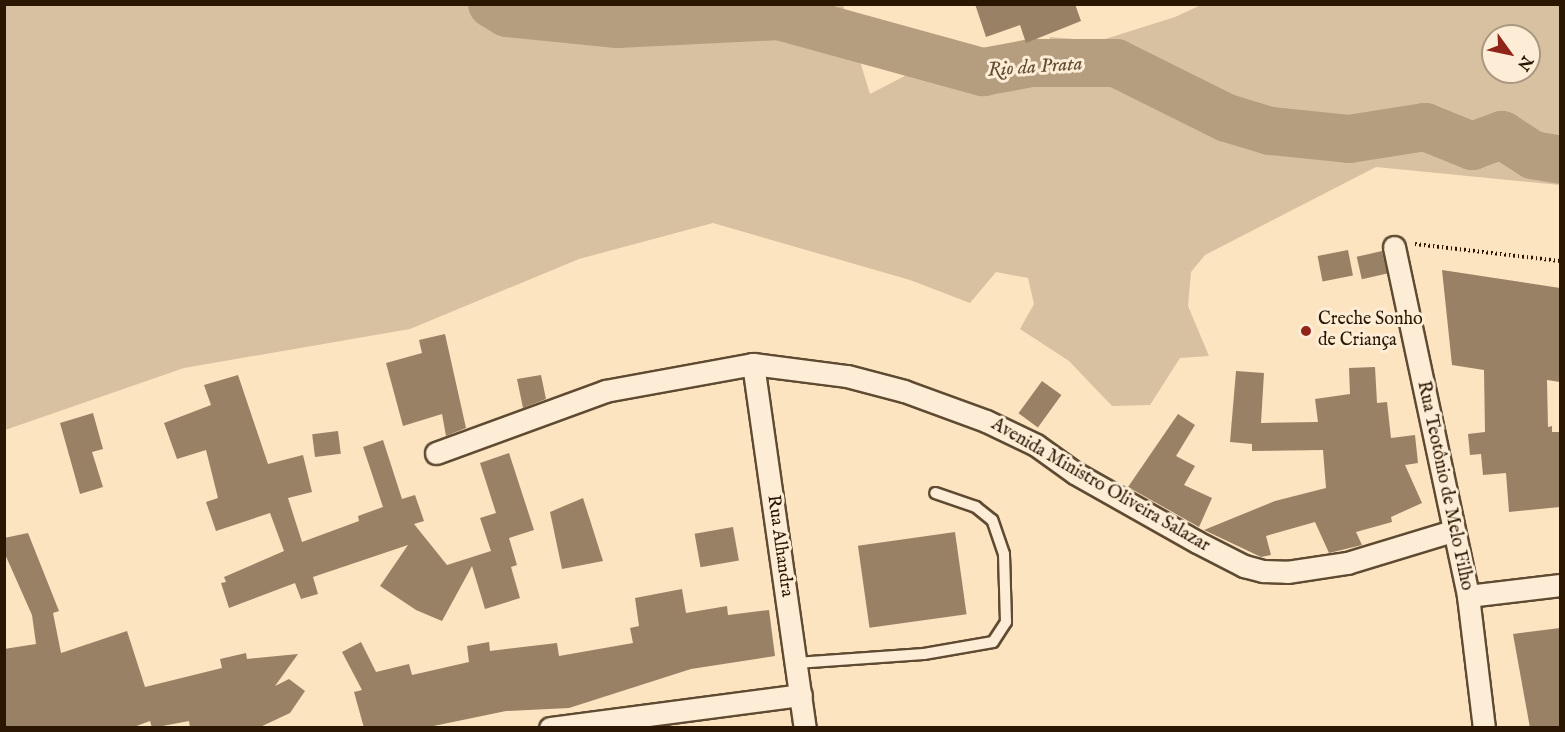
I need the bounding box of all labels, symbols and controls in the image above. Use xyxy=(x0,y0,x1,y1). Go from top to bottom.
north arrow xyxy=(1481,24,1541,84)
text: N xyxy=(1512,51,1537,74)
water label: Rio da Prata xyxy=(987,52,1083,82)
place label: Creche Sonho de Criança xyxy=(1318,310,1423,352)
marker: Creche Sonho de Criança xyxy=(1299,324,1313,338)
street label: Rua Teotônio de Melo Filho xyxy=(1411,379,1477,593)
street label: Avenida Ministro Oliveira Salazar xyxy=(987,414,1213,558)
street label: Rua Alhandra xyxy=(761,494,797,598)

